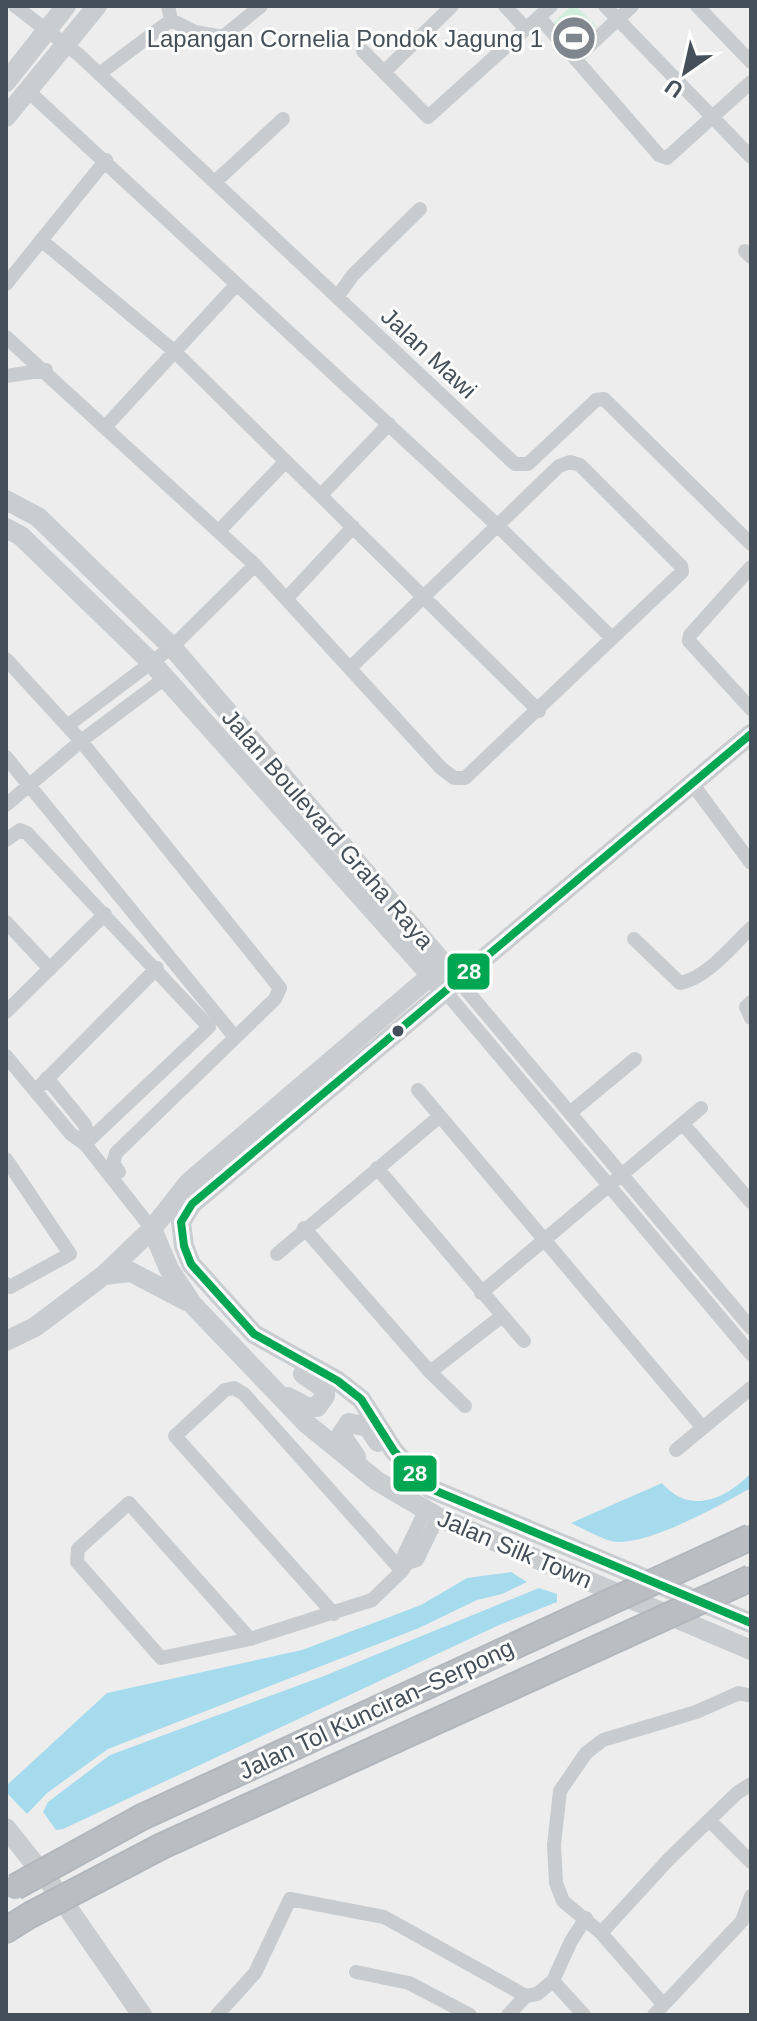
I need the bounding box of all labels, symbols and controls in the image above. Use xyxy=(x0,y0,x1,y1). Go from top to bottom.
sports icon: Lapangan Cornelia Pondok Jagung 1 xyxy=(550,14,598,62)
place label: Lapangan Cornelia Pondok Jagung 1 xyxy=(147,25,543,52)
north arrow xyxy=(645,32,725,112)
text: U xyxy=(661,73,688,103)
street label: Jalan Mawi xyxy=(376,302,482,404)
street label: Jalan Boulevard Graha Raya xyxy=(217,704,440,955)
line badge: 28 xyxy=(446,952,491,991)
text: 28 xyxy=(457,959,481,984)
unlabelled marker xyxy=(390,1023,406,1039)
line badge: 28 xyxy=(392,1454,438,1493)
text: 28 xyxy=(403,1461,427,1486)
street label: Jalan Silk Town xyxy=(434,1504,596,1594)
street label: Jalan Tol Kunciran–Serpong xyxy=(234,1633,518,1785)

